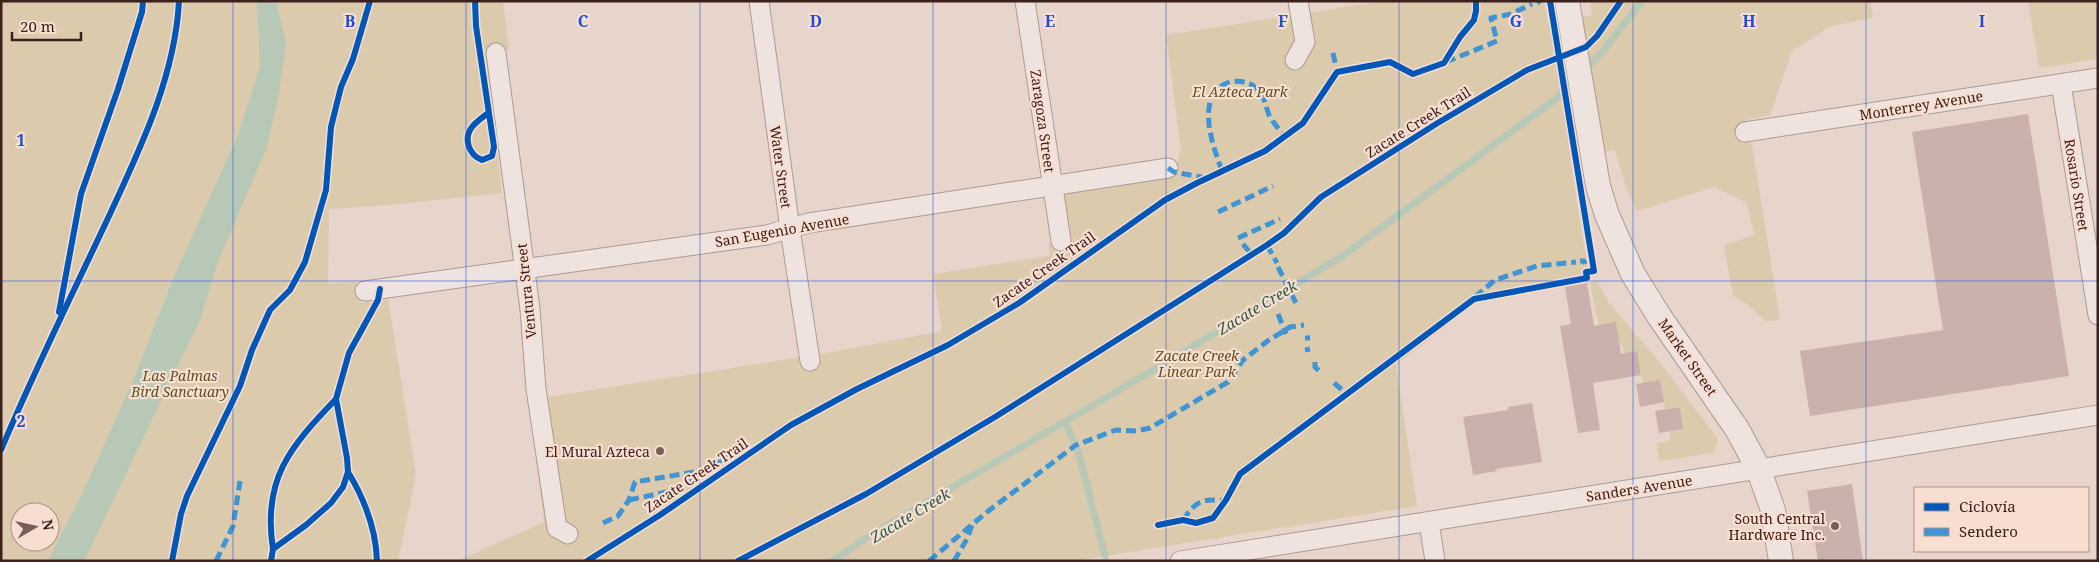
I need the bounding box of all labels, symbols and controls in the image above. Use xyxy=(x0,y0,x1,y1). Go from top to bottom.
scale bar xyxy=(12,10,81,42)
text: B xyxy=(345,10,356,32)
text: C xyxy=(578,10,589,32)
text: D xyxy=(810,10,822,32)
text: E xyxy=(1045,10,1055,32)
text: F xyxy=(1278,10,1288,32)
text: G xyxy=(1510,10,1522,32)
text: H xyxy=(1742,10,1756,32)
text: I xyxy=(1979,10,1985,32)
text: 20 m xyxy=(20,16,55,36)
street label: Zaragoza Street xyxy=(1026,68,1060,174)
park label: El Azteca Park xyxy=(1191,82,1289,101)
street label: Zacate Creek Trail xyxy=(1362,82,1475,162)
street label: Monterrey Avenue xyxy=(1858,86,1984,124)
street label: Water Street xyxy=(766,124,796,210)
text: 1 xyxy=(16,129,26,151)
street label: Rosario Street xyxy=(2060,137,2094,233)
street label: San Eugenio Avenue xyxy=(713,209,851,251)
street label: Zacate Creek Trail xyxy=(989,226,1099,311)
street label: Ventura Street xyxy=(512,242,540,340)
water label: Zacate Creek xyxy=(1212,275,1301,339)
street label: Market Street xyxy=(1654,314,1722,400)
park label: Zacate Creek Linear Park xyxy=(1154,346,1240,381)
park label: Las Palmas Bird Sanctuary xyxy=(130,366,229,401)
text: 2 xyxy=(16,410,26,432)
street label: Zacate Creek Trail xyxy=(641,433,752,517)
place label: El Mural Azteca xyxy=(545,442,650,461)
marker: El Mural Azteca xyxy=(654,445,666,457)
street label: Sanders Avenue xyxy=(1585,470,1693,506)
water label: Zacate Creek xyxy=(865,483,954,547)
legend xyxy=(1914,487,2089,552)
text: Ciclovía xyxy=(1959,496,2016,516)
north arrow xyxy=(10,502,60,552)
place label: South Central Hardware Inc. xyxy=(1729,509,1826,544)
text: N xyxy=(38,518,59,532)
marker: South Central Hardware Inc. xyxy=(1829,520,1841,532)
text: Sendero xyxy=(1959,521,2018,541)

